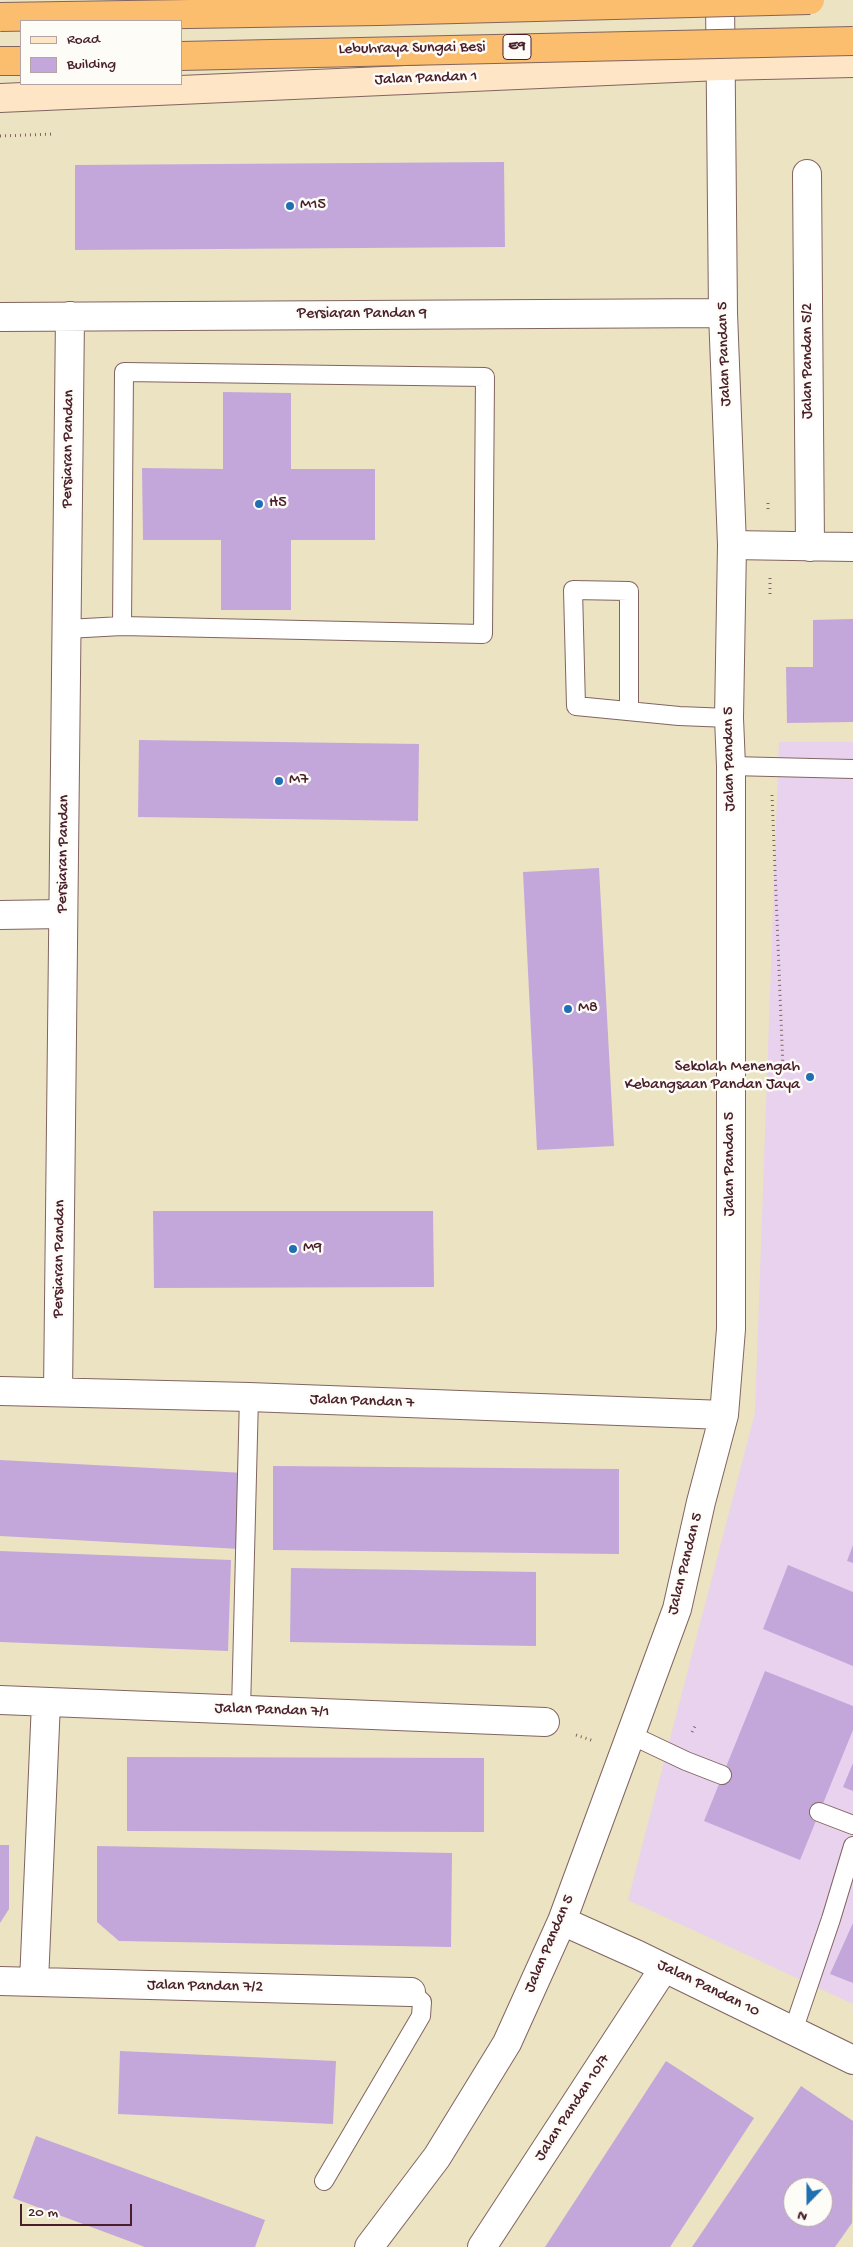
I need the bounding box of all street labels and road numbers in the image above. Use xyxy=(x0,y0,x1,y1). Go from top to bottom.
road number: E9 xyxy=(503,34,531,60)
street label: Lebuhraya Sungai Besi xyxy=(338,38,486,60)
street label: Jalan Pandan 1 xyxy=(374,68,478,90)
street label: Jalan Pandan 5 xyxy=(714,301,736,407)
street label: Jalan Pandan 5/2 xyxy=(799,303,819,419)
street label: Persiaran Pandan 9 xyxy=(297,305,427,325)
street label: Persiaran Pandan xyxy=(58,390,80,508)
street label: Jalan Pandan 5 xyxy=(719,707,741,811)
street label: Persiaran Pandan xyxy=(53,795,75,913)
street label: Jalan Pandan 5 xyxy=(721,1112,741,1216)
street label: Persiaran Pandan xyxy=(49,1200,71,1318)
street label: Jalan Pandan 7 xyxy=(309,1391,415,1413)
street label: Jalan Pandan 5 xyxy=(664,1511,708,1617)
street label: Jalan Pandan 7/1 xyxy=(214,1699,330,1723)
street label: Jalan Pandan 5 xyxy=(521,1892,579,1996)
street label: Jalan Pandan 10 xyxy=(654,1956,762,2022)
street label: Jalan Pandan 7/2 xyxy=(147,1976,263,1998)
street label: Jalan Pandan 10/7 xyxy=(531,2051,615,2165)

